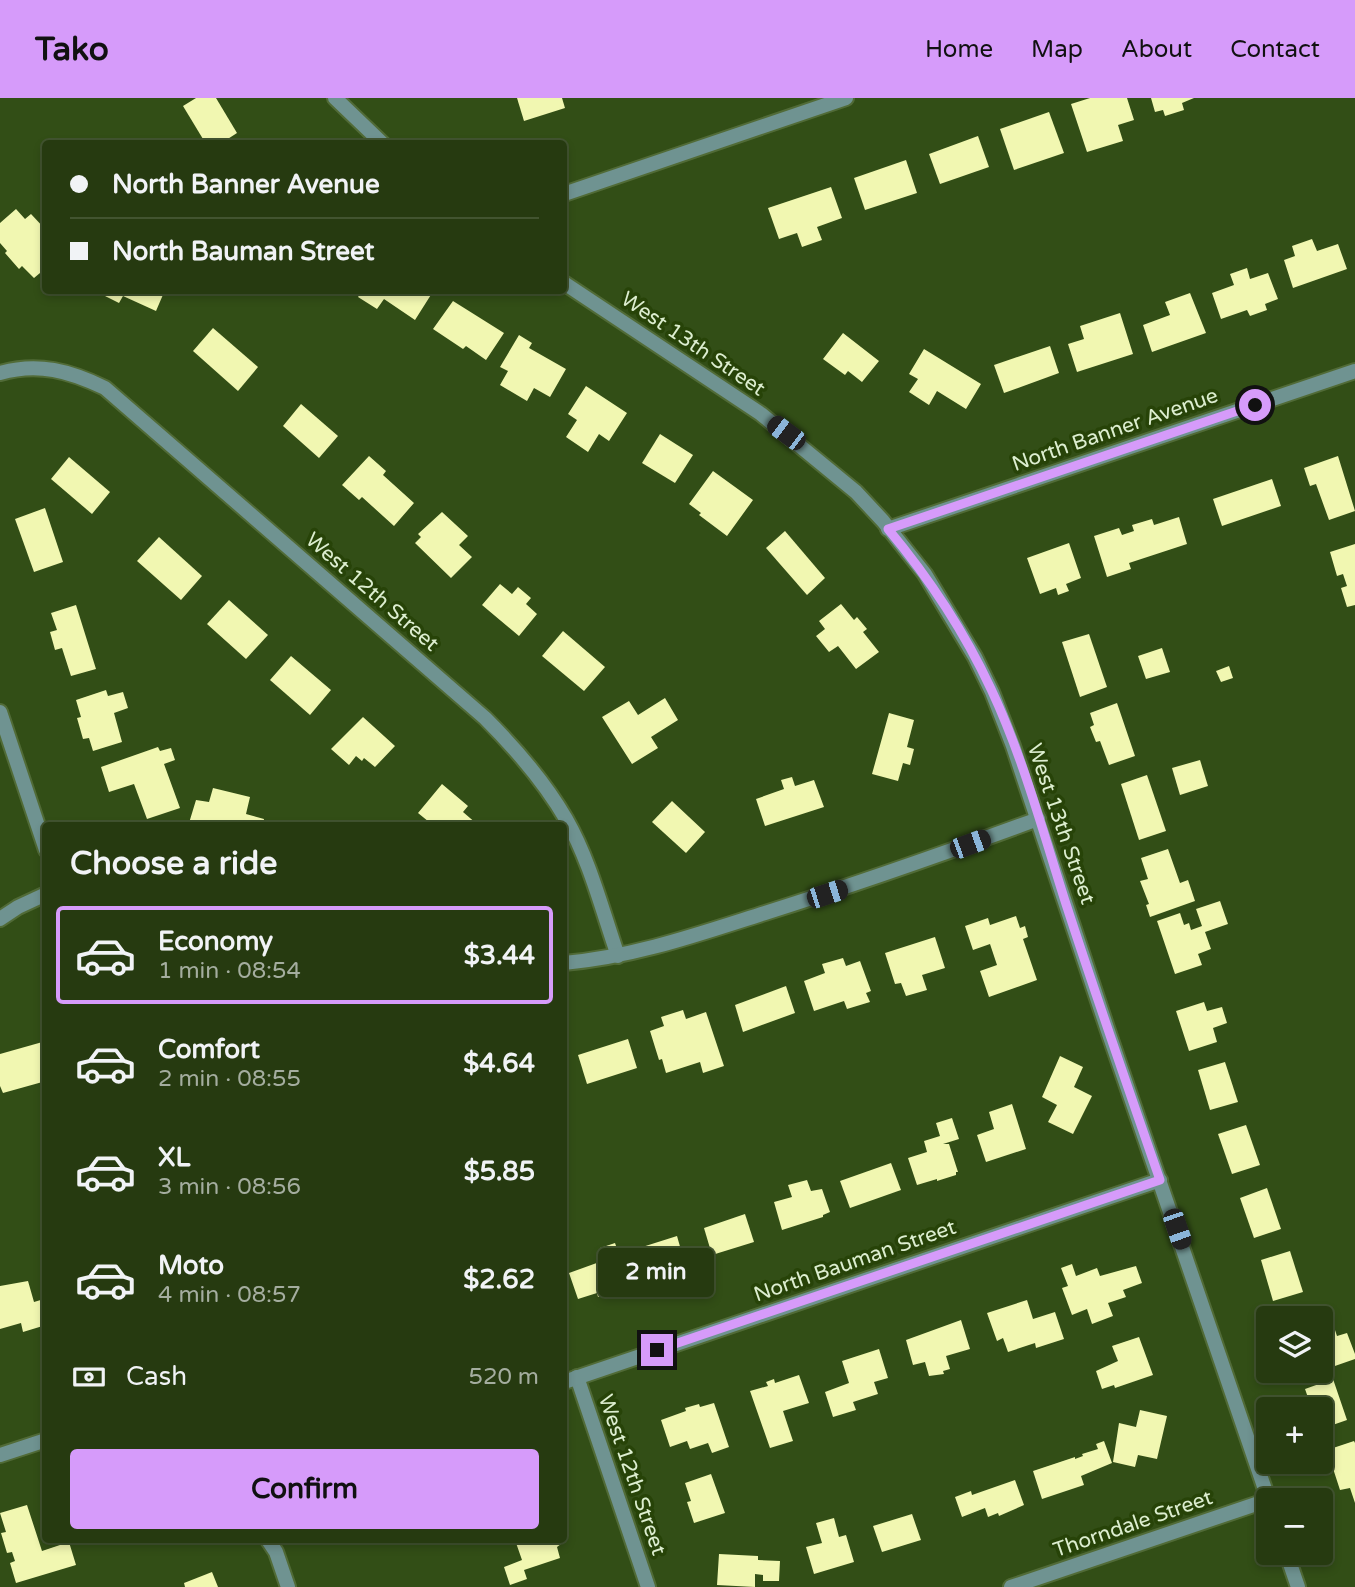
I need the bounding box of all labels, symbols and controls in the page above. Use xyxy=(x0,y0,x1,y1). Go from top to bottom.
text: Tako xyxy=(35,30,109,69)
text: Home xyxy=(925,35,993,64)
text: Map xyxy=(1031,35,1083,64)
text: About xyxy=(1121,35,1192,64)
text: Contact xyxy=(1230,35,1320,64)
text: North Banner Avenue xyxy=(112,169,380,200)
text: North Bauman Street xyxy=(112,236,375,267)
street label: West 13th Street xyxy=(616,287,770,401)
street label: North Banner Avenue xyxy=(1009,383,1221,477)
route start xyxy=(1239,389,1271,421)
car xyxy=(763,412,810,454)
street label: West 12th Street xyxy=(300,527,444,657)
street label: West 13th Street xyxy=(1022,740,1100,908)
car xyxy=(947,827,994,861)
text: Choose a ride xyxy=(70,845,277,883)
car xyxy=(804,878,851,910)
icon: car xyxy=(74,924,137,987)
text: Economy xyxy=(158,926,273,957)
text: $3.44 xyxy=(464,940,535,971)
text: 1 min · 08:54 xyxy=(158,957,301,985)
icon: car xyxy=(74,1032,137,1095)
text: Comfort xyxy=(158,1034,260,1065)
text: $4.64 xyxy=(463,1048,535,1079)
text: 2 min · 08:55 xyxy=(158,1065,301,1093)
icon: car xyxy=(74,1140,137,1203)
text: XL xyxy=(158,1142,190,1173)
text: $5.85 xyxy=(464,1156,535,1187)
text: 3 min · 08:56 xyxy=(158,1173,301,1201)
car xyxy=(1161,1206,1194,1252)
street label: North Bauman Street xyxy=(751,1215,959,1307)
icon: car xyxy=(74,1248,137,1311)
callout: 2 min xyxy=(599,1248,715,1298)
text: Moto xyxy=(158,1250,224,1281)
text: 2 min xyxy=(625,1258,687,1286)
text: $2.62 xyxy=(463,1264,535,1295)
text: 4 min · 08:57 xyxy=(158,1281,301,1309)
map controls xyxy=(1256,1306,1333,1565)
button: layers xyxy=(1256,1306,1333,1383)
route end xyxy=(641,1334,673,1366)
icon: cash xyxy=(70,1358,108,1396)
text: Cash xyxy=(126,1361,187,1392)
text: 520 m xyxy=(469,1363,539,1391)
street label: West 12th Street xyxy=(593,1391,671,1559)
button: + xyxy=(1256,1397,1333,1474)
button: Confirm xyxy=(70,1449,539,1529)
street label: Thorndale Street xyxy=(1050,1485,1216,1563)
button: − xyxy=(1256,1488,1333,1565)

